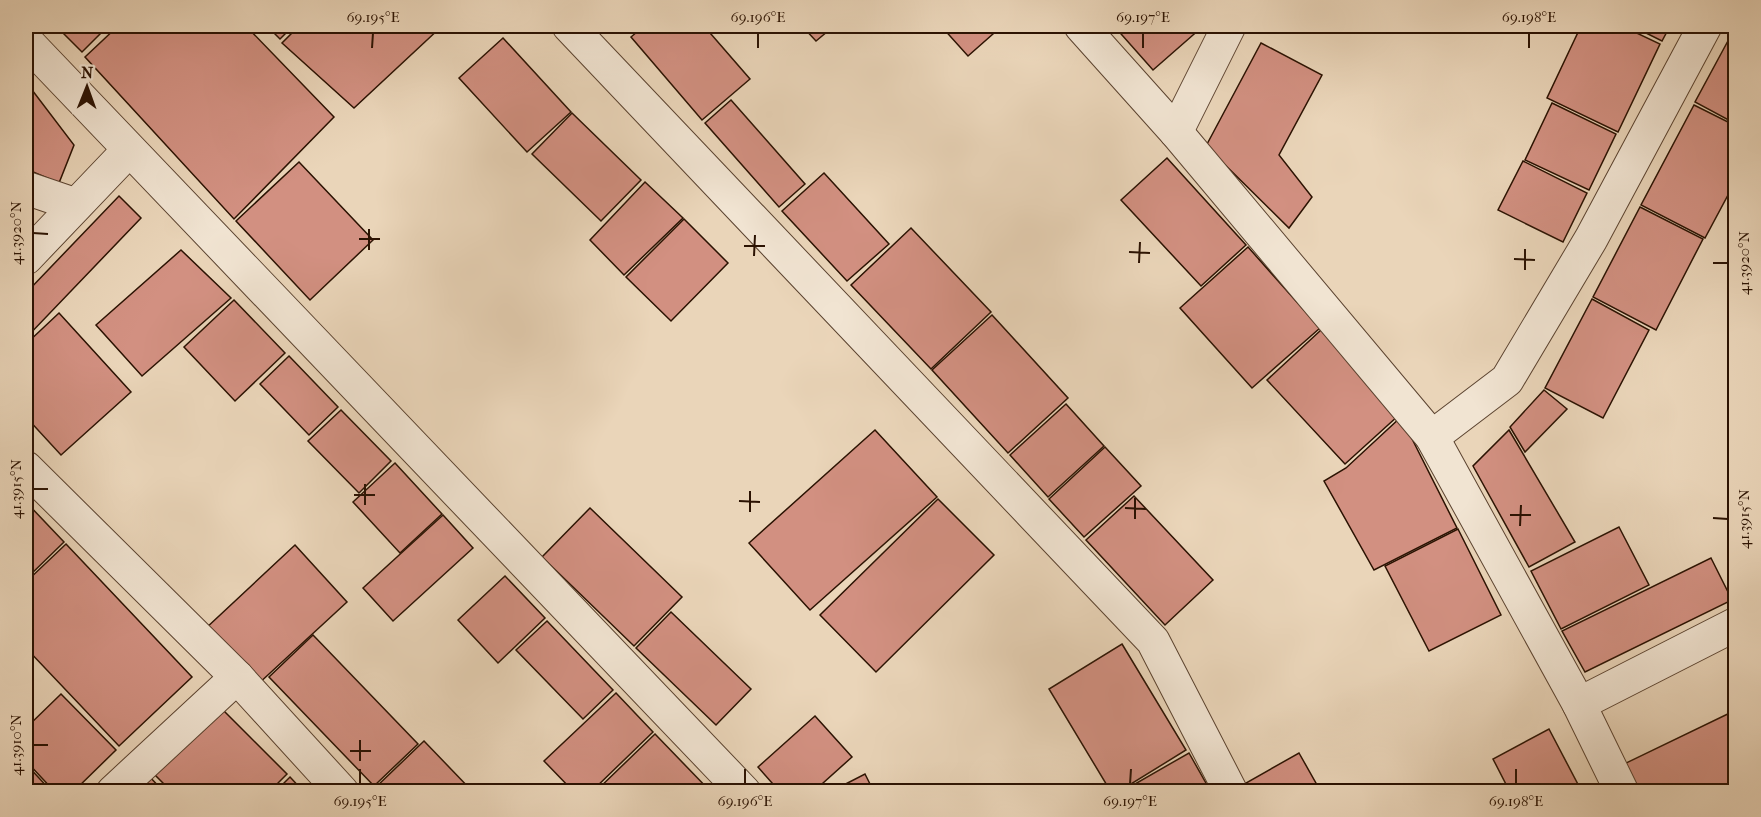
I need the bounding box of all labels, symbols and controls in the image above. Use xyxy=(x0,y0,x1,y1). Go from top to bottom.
text: 69.195°E xyxy=(346,8,400,26)
text: 69.196°E xyxy=(731,8,785,26)
text: 69.197°E xyxy=(1116,8,1170,26)
text: 69.198°E xyxy=(1502,8,1556,26)
north arrow xyxy=(57,57,117,117)
text: N xyxy=(81,63,94,82)
text: 41.3920°N xyxy=(7,200,25,265)
text: 41.3920°N xyxy=(1735,230,1753,295)
text: 41.3915°N xyxy=(7,459,25,519)
text: 41.3915°N xyxy=(1735,489,1753,549)
text: 41.3910°N xyxy=(7,714,25,776)
text: 69.195°E xyxy=(333,792,387,810)
text: 69.196°E xyxy=(718,792,772,810)
text: 69.197°E xyxy=(1103,792,1157,810)
text: 69.198°E xyxy=(1489,792,1543,810)

